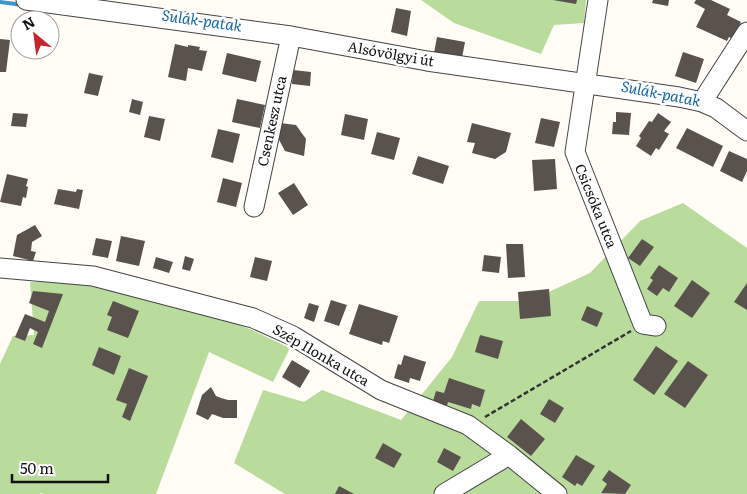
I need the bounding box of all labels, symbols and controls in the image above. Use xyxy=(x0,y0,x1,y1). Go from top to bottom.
water label: Sulák-patak xyxy=(161,3,245,37)
north arrow xyxy=(10,10,60,60)
text: N xyxy=(18,11,38,34)
street label: Alsóvölgyi út xyxy=(346,36,436,71)
street label: Csenkesz utca xyxy=(252,73,290,168)
water label: Sulák-patak xyxy=(619,74,704,112)
street label: Csicsóka utca xyxy=(571,160,623,251)
street label: Szép Ilonka utca xyxy=(269,318,374,390)
scale bar xyxy=(12,452,109,484)
text: 50 m xyxy=(20,456,54,479)

